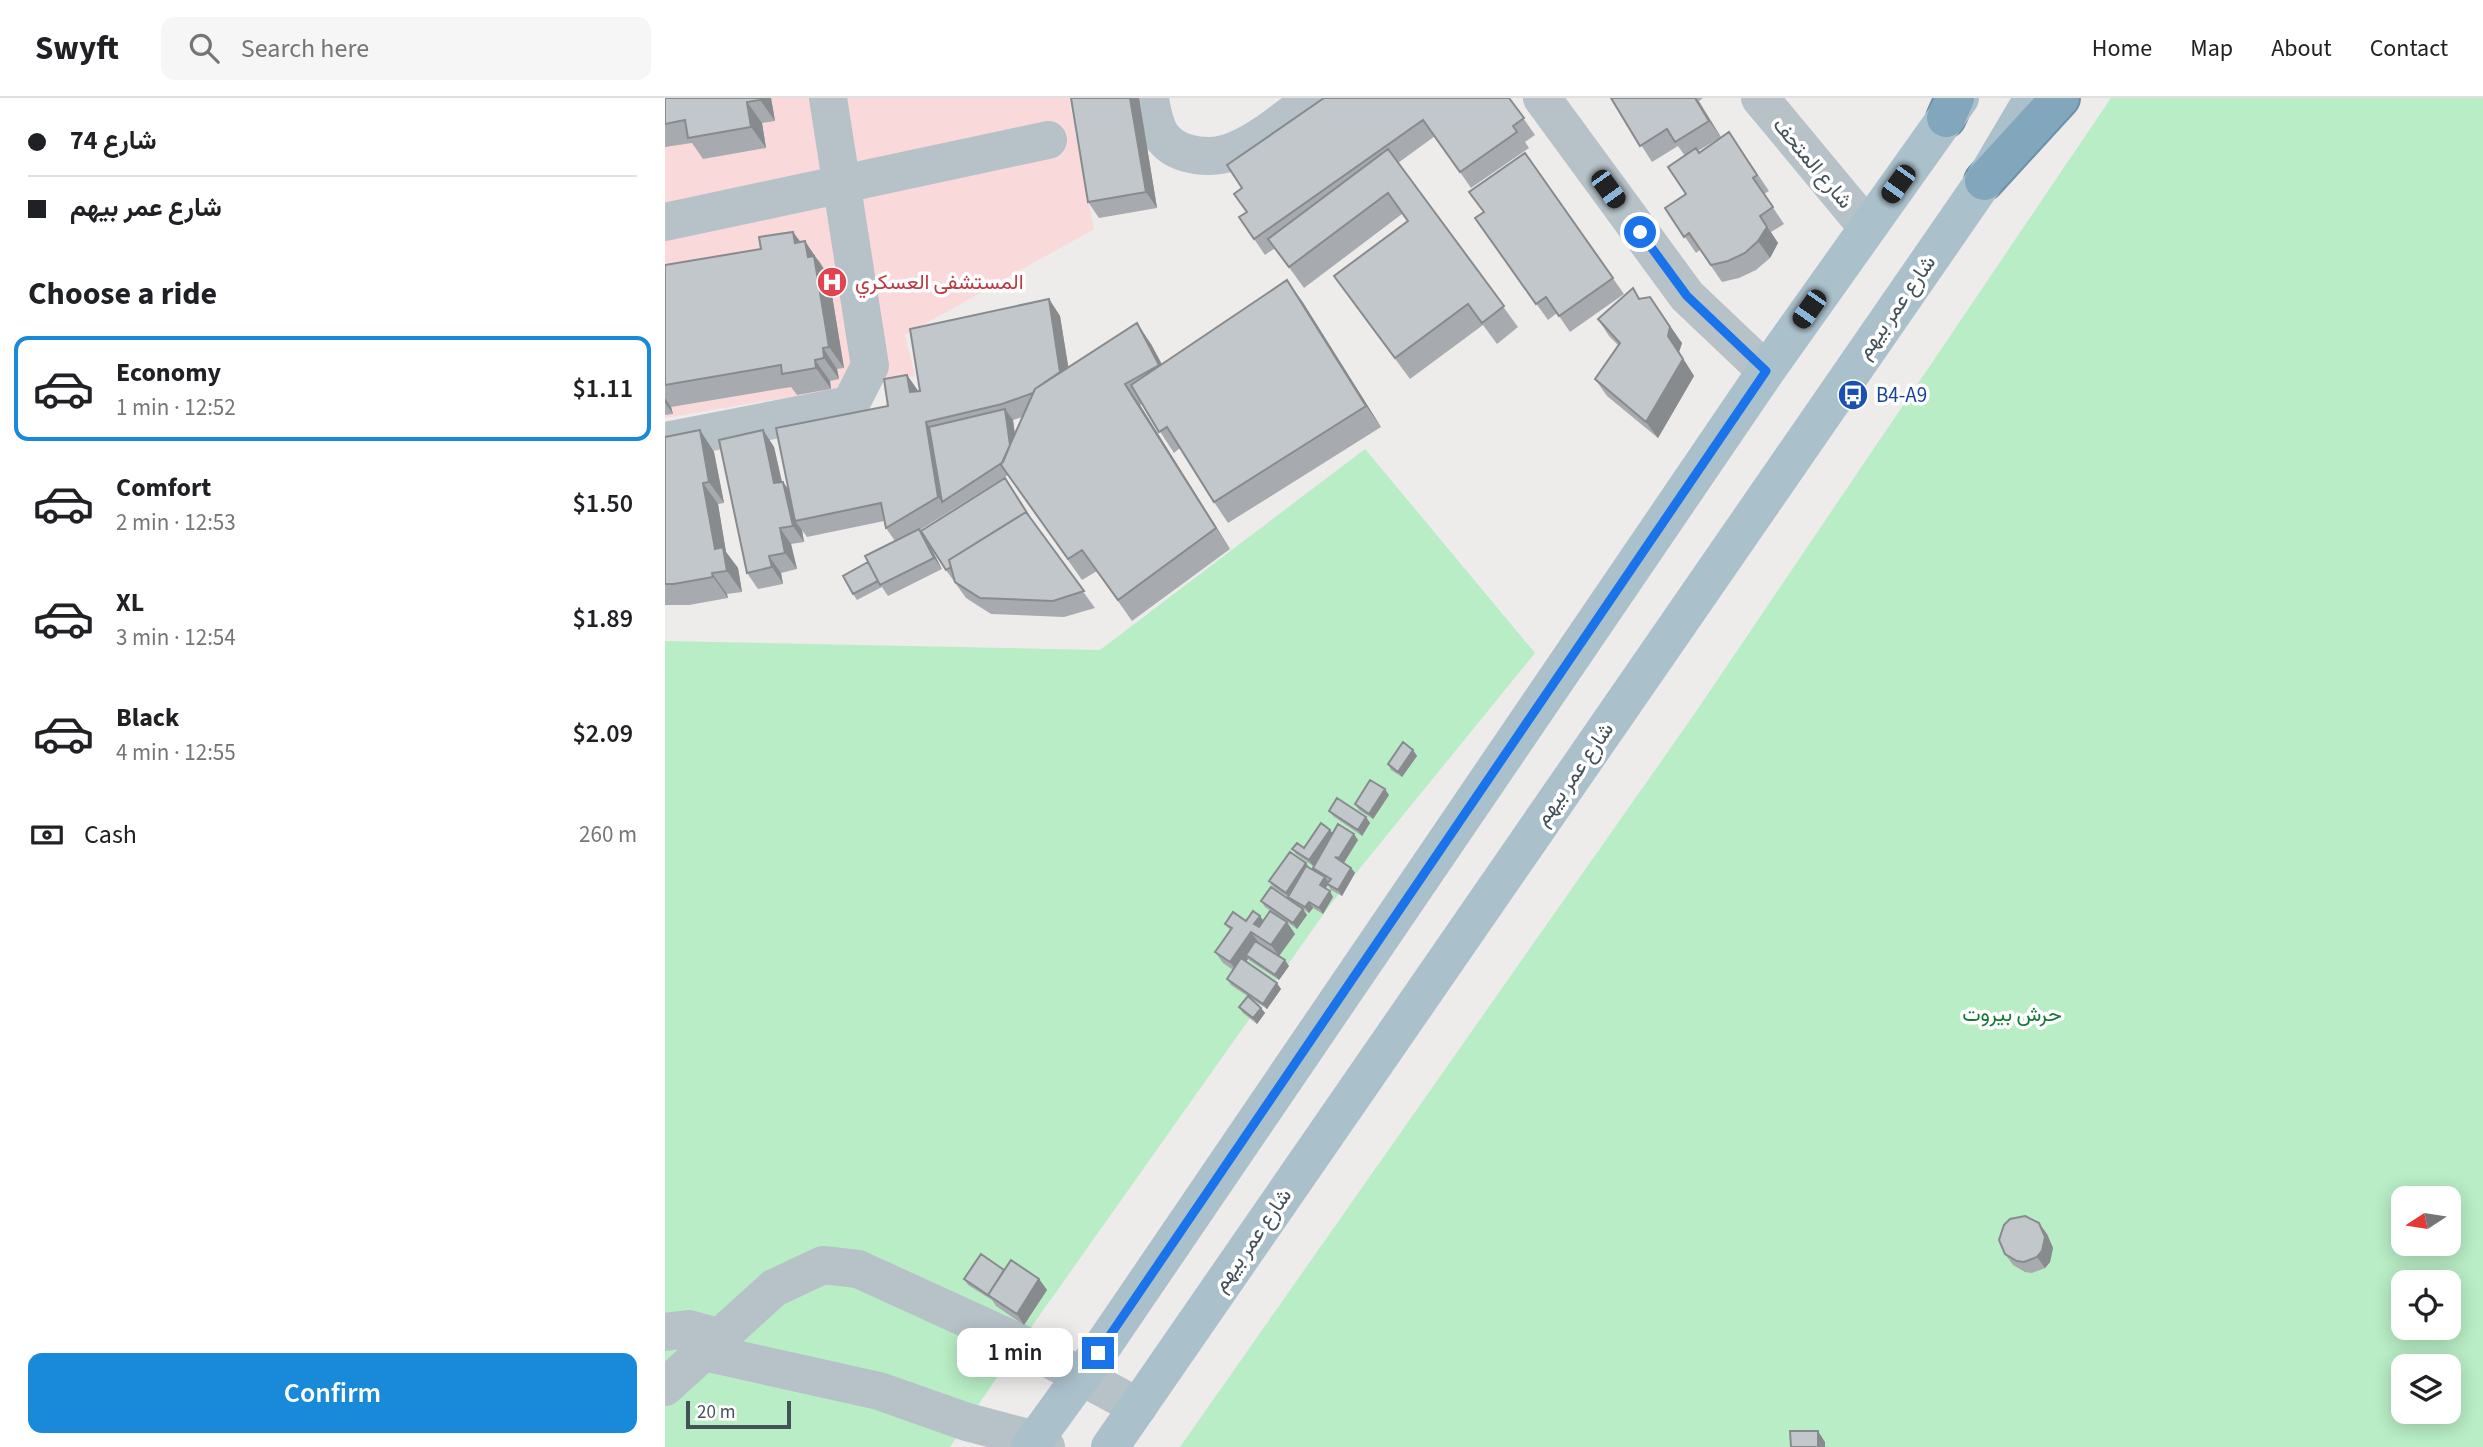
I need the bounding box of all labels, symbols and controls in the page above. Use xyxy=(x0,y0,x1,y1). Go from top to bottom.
search box xyxy=(161,17,651,80)
text: Swyft xyxy=(35,25,119,72)
icon: search xyxy=(185,29,223,67)
text: Search here xyxy=(241,30,369,67)
text: Home xyxy=(2092,31,2152,66)
text: Map xyxy=(2190,31,2233,66)
text: About xyxy=(2271,31,2332,66)
text: Contact xyxy=(2370,31,2448,66)
street label: شارع المتحف xyxy=(1766,111,1860,215)
text: شارع 74 xyxy=(70,122,157,159)
car xyxy=(1878,161,1919,207)
car xyxy=(1588,166,1629,212)
text: شارع عمر بيهم xyxy=(70,189,222,226)
route start xyxy=(1624,216,1656,248)
street label: شارع عمر بيهم xyxy=(1849,249,1943,365)
hospital icon: المستشفى العسكري xyxy=(815,265,849,299)
place label: المستشفى العسكري xyxy=(855,267,1024,299)
text: Choose a ride xyxy=(28,271,217,317)
car xyxy=(1789,286,1830,332)
text: Economy xyxy=(116,354,221,391)
icon: car xyxy=(32,357,95,420)
text: $1.11 xyxy=(572,370,633,407)
bus stop icon: B4-A9 xyxy=(1836,378,1870,412)
place label: B4-A9 xyxy=(1876,380,1927,410)
text: 1 min · 12:52 xyxy=(116,391,236,424)
text: Comfort xyxy=(116,469,211,506)
icon: car xyxy=(32,472,95,535)
text: $1.50 xyxy=(572,485,633,522)
text: 2 min · 12:53 xyxy=(116,506,236,539)
text: XL xyxy=(116,584,144,621)
icon: car xyxy=(32,587,95,650)
text: $1.89 xyxy=(572,600,633,637)
text: 3 min · 12:54 xyxy=(116,621,236,654)
text: Black xyxy=(116,699,179,736)
icon: car xyxy=(32,702,95,765)
text: $2.09 xyxy=(572,715,633,752)
street label: شارع عمر بيهم xyxy=(1527,716,1621,832)
text: 4 min · 12:55 xyxy=(116,736,236,769)
icon: cash xyxy=(28,816,66,854)
text: Cash xyxy=(84,816,137,853)
text: 260 m xyxy=(579,818,637,851)
park label: حرش بيروت xyxy=(1962,999,2062,1029)
street label: شارع عمر بيهم xyxy=(1205,1182,1299,1298)
north arrow xyxy=(2391,1186,2461,1256)
map controls xyxy=(2391,1186,2461,1424)
button: locate xyxy=(2391,1270,2461,1340)
callout: 1 min xyxy=(958,1328,1073,1378)
text: 1 min xyxy=(988,1336,1042,1369)
route end xyxy=(1082,1337,1114,1369)
button: Confirm xyxy=(28,1353,637,1433)
button: layers xyxy=(2391,1354,2461,1424)
scale bar xyxy=(686,1398,791,1430)
text: 20 m xyxy=(697,1399,735,1426)

